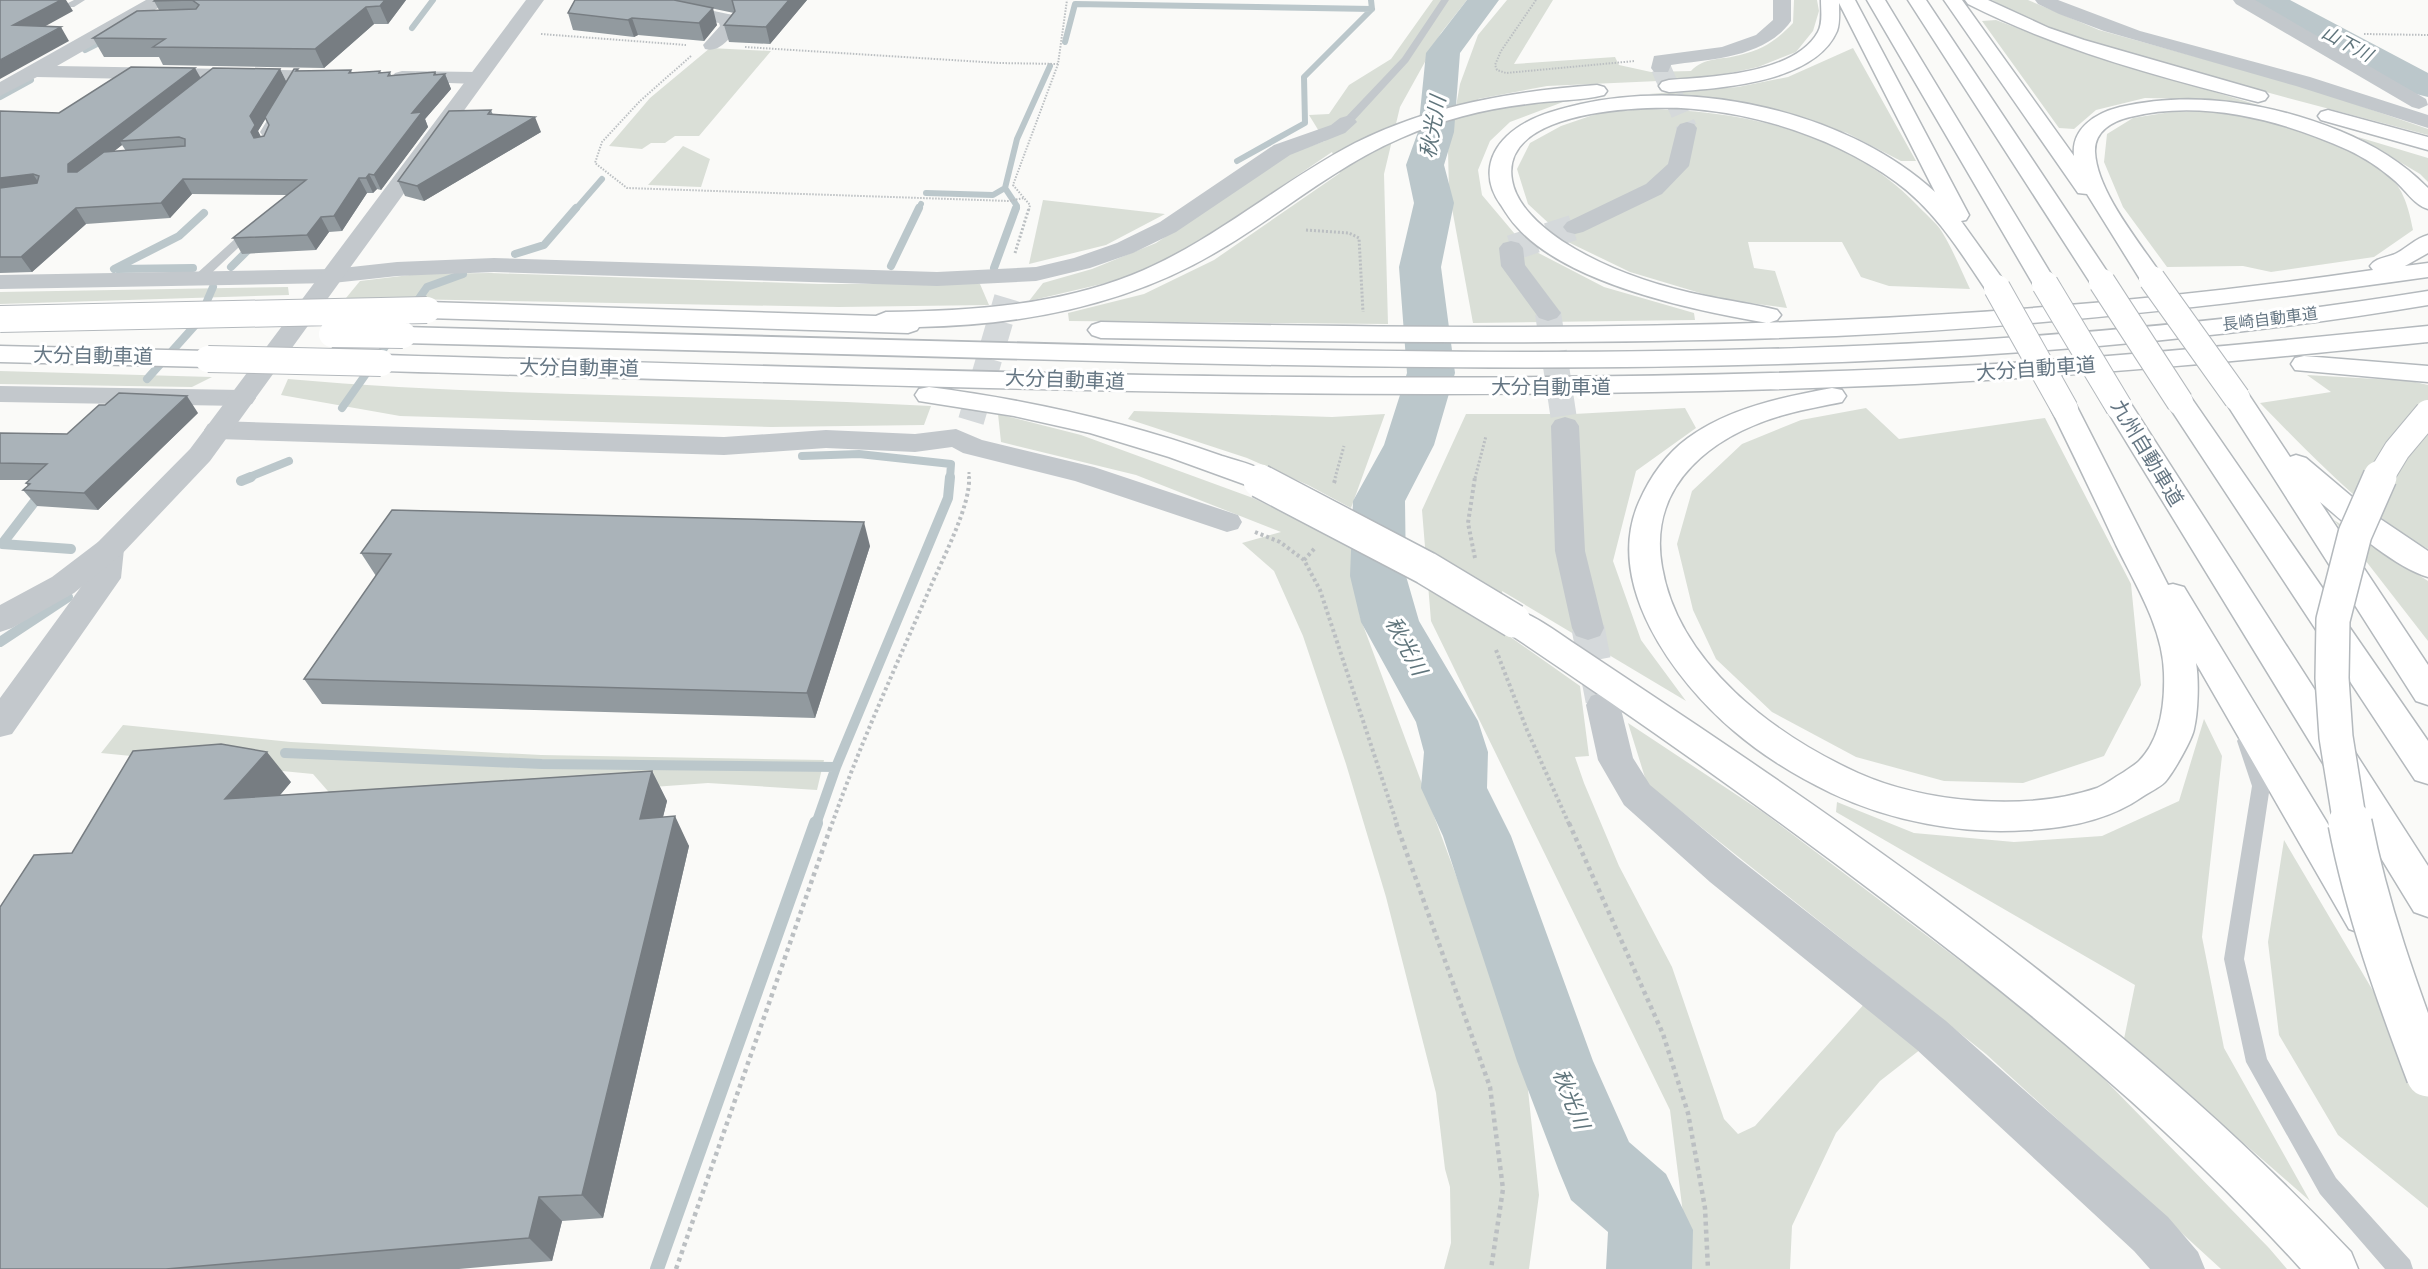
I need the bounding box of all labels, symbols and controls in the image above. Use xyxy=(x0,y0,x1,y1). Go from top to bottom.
water label: 山下川 xyxy=(2318,22,2378,67)
water label: 秋光川 xyxy=(1416,92,1451,160)
street label: 長崎自動車道 xyxy=(2221,304,2319,334)
street label: 大分自動車道 xyxy=(33,343,153,369)
street label: 大分自動車道 xyxy=(1975,353,2097,385)
street label: 大分自動車道 xyxy=(519,355,639,381)
street label: 大分自動車道 xyxy=(1005,366,1125,394)
street label: 大分自動車道 xyxy=(1491,376,1611,399)
street label: 九州自動車道 xyxy=(2106,396,2188,510)
water label: 秋光川 xyxy=(1381,613,1432,681)
water label: 秋光川 xyxy=(1548,1065,1595,1135)

